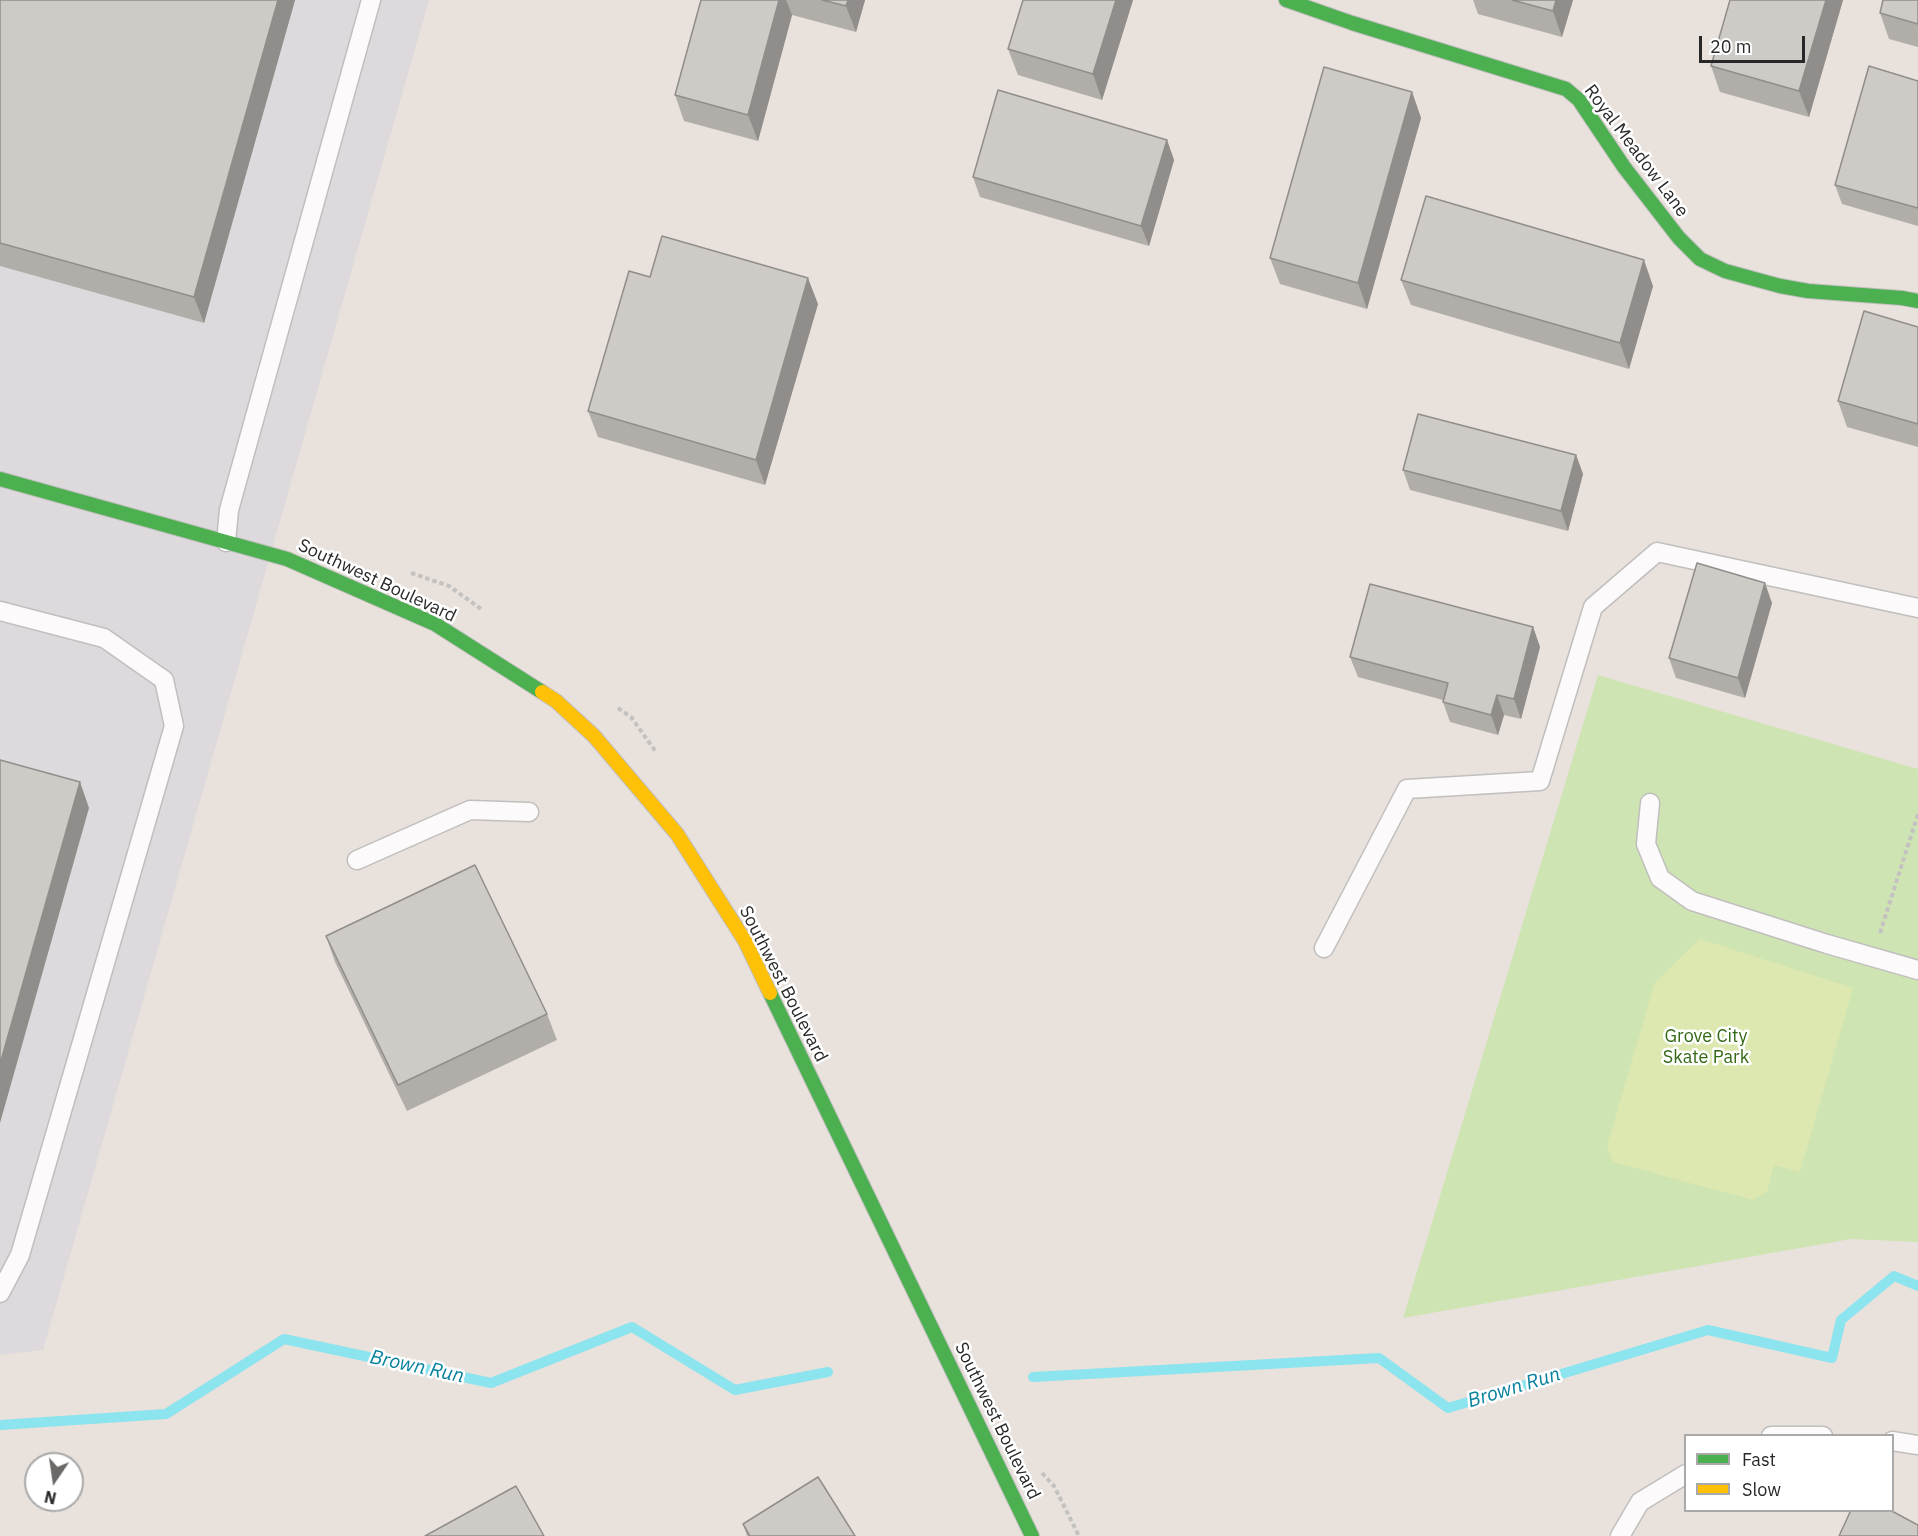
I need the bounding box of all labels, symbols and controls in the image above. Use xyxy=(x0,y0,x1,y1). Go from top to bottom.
scale bar xyxy=(1702,24,1808,62)
text: 20 m xyxy=(1710,35,1752,58)
street label: Royal Meadow Lane xyxy=(1579,81,1693,221)
street label: Southwest Boulevard xyxy=(295,535,459,627)
street label: Southwest Boulevard xyxy=(734,902,832,1066)
park label: Grove City Skate Park xyxy=(1663,1026,1749,1068)
street label: Southwest Boulevard xyxy=(950,1339,1044,1503)
water label: Brown Run xyxy=(368,1345,466,1389)
water label: Brown Run xyxy=(1465,1363,1563,1413)
legend xyxy=(1684,1434,1894,1512)
text: Fast xyxy=(1742,1448,1776,1471)
north arrow xyxy=(24,1452,84,1512)
text: Slow xyxy=(1742,1478,1781,1501)
text: N xyxy=(43,1487,58,1509)

